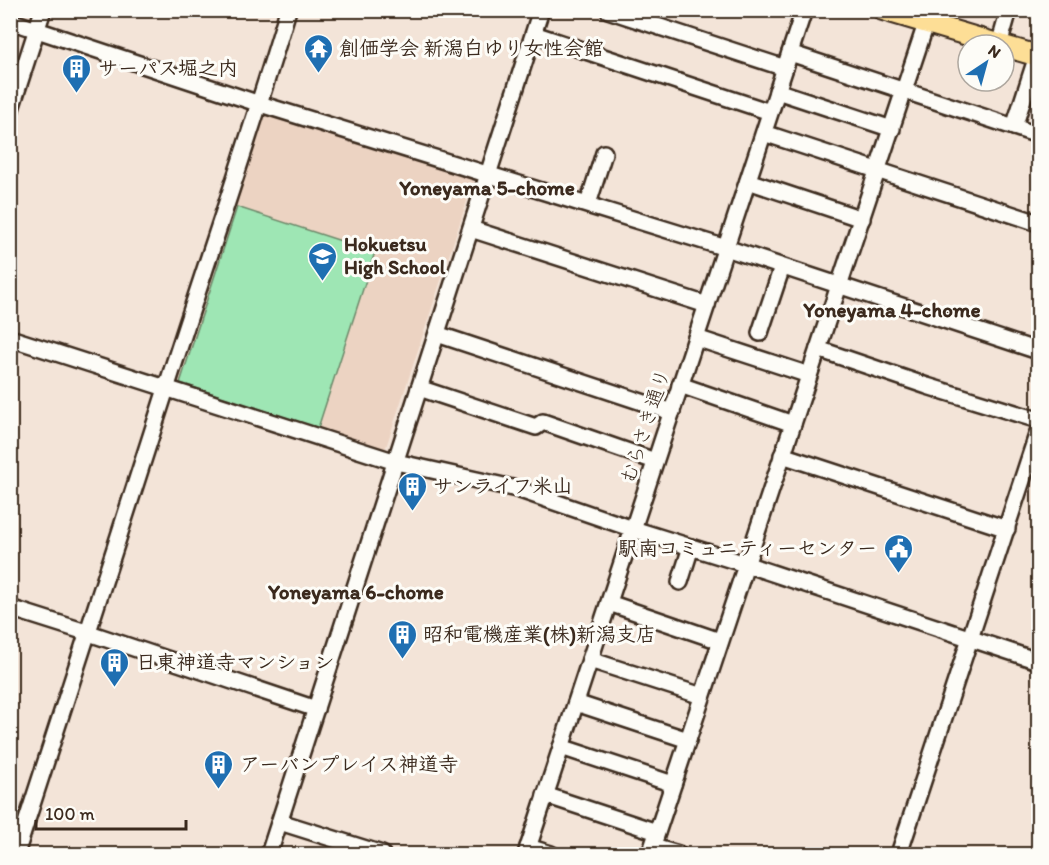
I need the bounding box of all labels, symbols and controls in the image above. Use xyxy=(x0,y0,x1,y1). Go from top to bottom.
temple icon: 創価学会 新潟白ゆり女性会館 xyxy=(302,32,334,74)
north arrow xyxy=(956,33,1016,93)
place label: 創価学会 新潟白ゆり女性会館 xyxy=(339,36,604,60)
text: N xyxy=(985,40,1004,62)
building icon: サーパス堀之内 xyxy=(61,52,93,94)
place label: サーパス堀之内 xyxy=(98,56,238,80)
district label: Yoneyama 5-chome xyxy=(398,175,575,201)
place label: Hokuetsu High School xyxy=(344,232,446,280)
school or university icon: Hokuetsu High School xyxy=(307,240,339,282)
district label: Yoneyama 4-chome xyxy=(802,297,981,323)
street label: むらさき通り xyxy=(615,366,675,486)
building icon: サンライフ米山 xyxy=(396,470,428,512)
place label: サンライフ米山 xyxy=(433,474,573,498)
public building icon: 駅南コミュニティーセンター xyxy=(882,532,914,574)
place label: 駅南コミュニティーセンター xyxy=(618,536,877,560)
district label: Yoneyama 6-chome xyxy=(267,579,444,605)
building icon: 昭和電機産業(株)新潟支店 xyxy=(386,618,418,660)
place label: 昭和電機産業(株)新潟支店 xyxy=(423,622,656,647)
building icon: 日東神道寺マンション xyxy=(99,646,131,688)
place label: 日東神道寺マンション xyxy=(136,650,334,674)
building icon: アーバンプレイス神道寺 xyxy=(203,748,235,790)
place label: アーバンプレイス神道寺 xyxy=(240,752,458,776)
scale bar xyxy=(36,793,186,831)
text: 100 m xyxy=(45,803,95,825)

